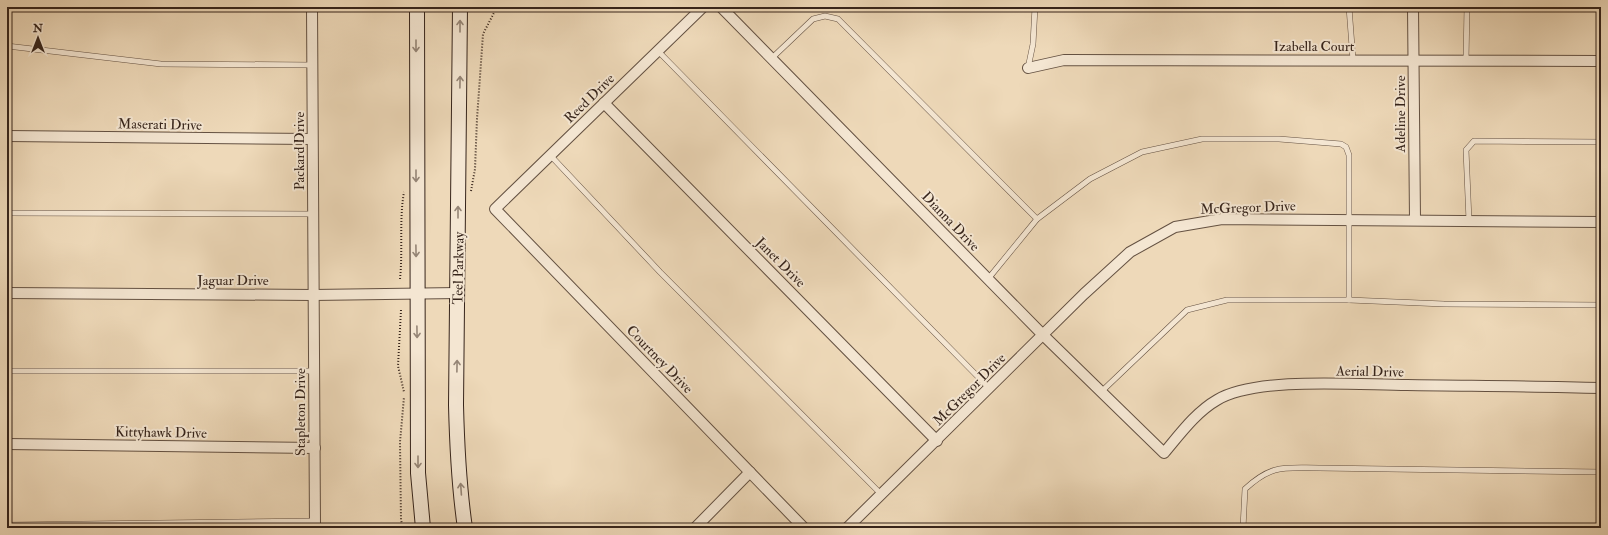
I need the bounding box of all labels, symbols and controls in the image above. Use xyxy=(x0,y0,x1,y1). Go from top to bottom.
north arrow xyxy=(18,18,58,58)
one-way arrow xyxy=(456,20,464,33)
text: N xyxy=(32,22,44,35)
street label: Izabella Court xyxy=(1274,38,1355,55)
one-way arrow xyxy=(412,39,420,52)
street label: Reed Drive xyxy=(561,70,618,127)
street label: Adeline Drive xyxy=(1392,75,1409,154)
one-way arrow xyxy=(456,76,464,89)
street label: Packard Drive xyxy=(291,112,308,190)
street label: Maserati Drive xyxy=(118,115,202,134)
one-way arrow xyxy=(412,169,420,182)
street label: Dianna Drive xyxy=(918,188,983,255)
street label: McGregor Drive xyxy=(1200,197,1296,218)
one-way arrow xyxy=(455,206,462,219)
street label: Teel Parkway xyxy=(449,231,469,304)
street label: Janet Drive xyxy=(751,233,809,291)
one-way arrow xyxy=(413,244,420,257)
street label: Jaguar Drive xyxy=(196,272,269,289)
street label: Courtney Drive xyxy=(622,322,696,398)
one-way arrow xyxy=(413,325,421,338)
street label: McGregor Drive xyxy=(930,349,1009,429)
one-way arrow xyxy=(453,360,461,373)
street label: Aerial Drive xyxy=(1335,362,1404,381)
street label: Stapleton Drive xyxy=(292,368,310,456)
street label: Kittyhawk Drive xyxy=(115,423,207,443)
one-way arrow xyxy=(414,455,422,468)
one-way arrow xyxy=(457,483,464,496)

